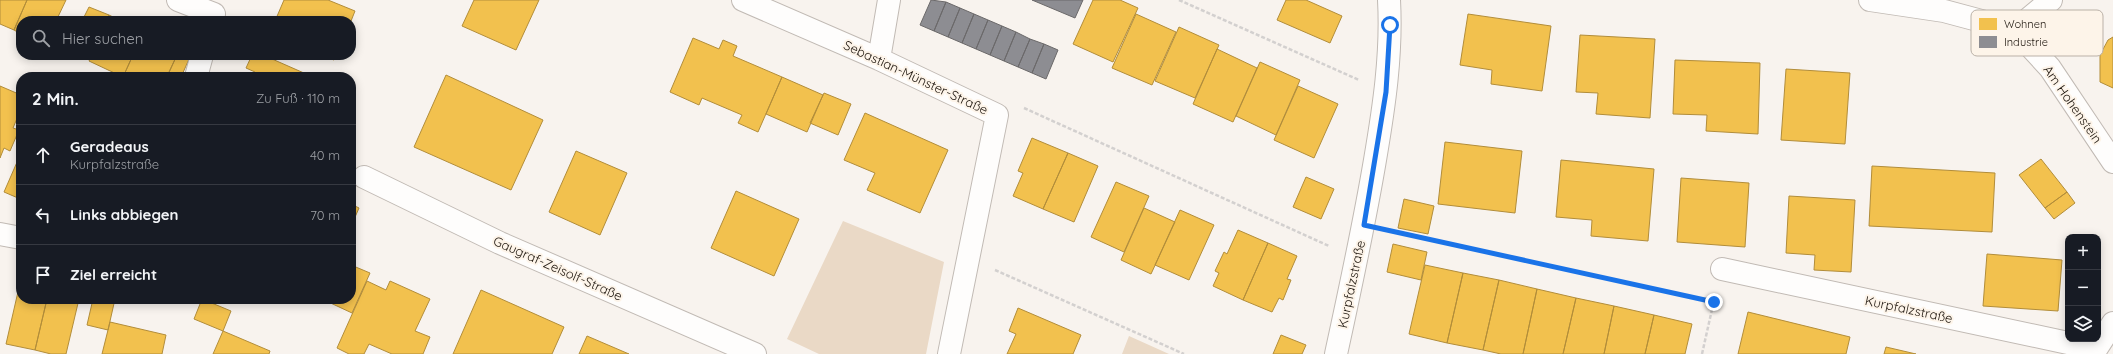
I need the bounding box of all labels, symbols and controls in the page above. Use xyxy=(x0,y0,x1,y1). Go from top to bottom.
legend xyxy=(1971,10,2103,56)
search box xyxy=(16,16,356,60)
route start xyxy=(1381,16,1399,34)
text: Wohnen xyxy=(2004,17,2046,31)
icon: search xyxy=(30,27,52,49)
text: Hier suchen xyxy=(62,29,143,48)
text: Industrie xyxy=(2004,35,2048,49)
street label: Sebastian-Münster-Straße xyxy=(841,37,991,117)
street label: Am Hohenstein xyxy=(2040,62,2106,146)
text: 2 Min. xyxy=(32,88,79,109)
text: Zu Fuß · 110 m xyxy=(256,90,340,106)
text: Geradeaus xyxy=(70,137,149,156)
icon: ahead xyxy=(32,144,54,166)
text: 40 m xyxy=(310,147,340,163)
text: Kurpfalzstraße xyxy=(70,156,159,172)
icon: left xyxy=(32,204,54,226)
text: Links abbiegen xyxy=(70,205,178,224)
text: 70 m xyxy=(310,207,340,223)
street label: Gaugraf-Zeisolf-Straße xyxy=(491,232,625,304)
map controls xyxy=(2065,234,2101,342)
button: + xyxy=(2065,234,2101,270)
street label: Kurpfalzstraße xyxy=(1334,239,1368,329)
icon: arrive xyxy=(32,264,54,286)
text: Ziel erreicht xyxy=(70,265,157,284)
button: − xyxy=(2065,270,2101,306)
street label: Kurpfalzstraße xyxy=(1864,292,1954,326)
route end xyxy=(1705,293,1723,311)
button: layers xyxy=(2065,306,2101,342)

